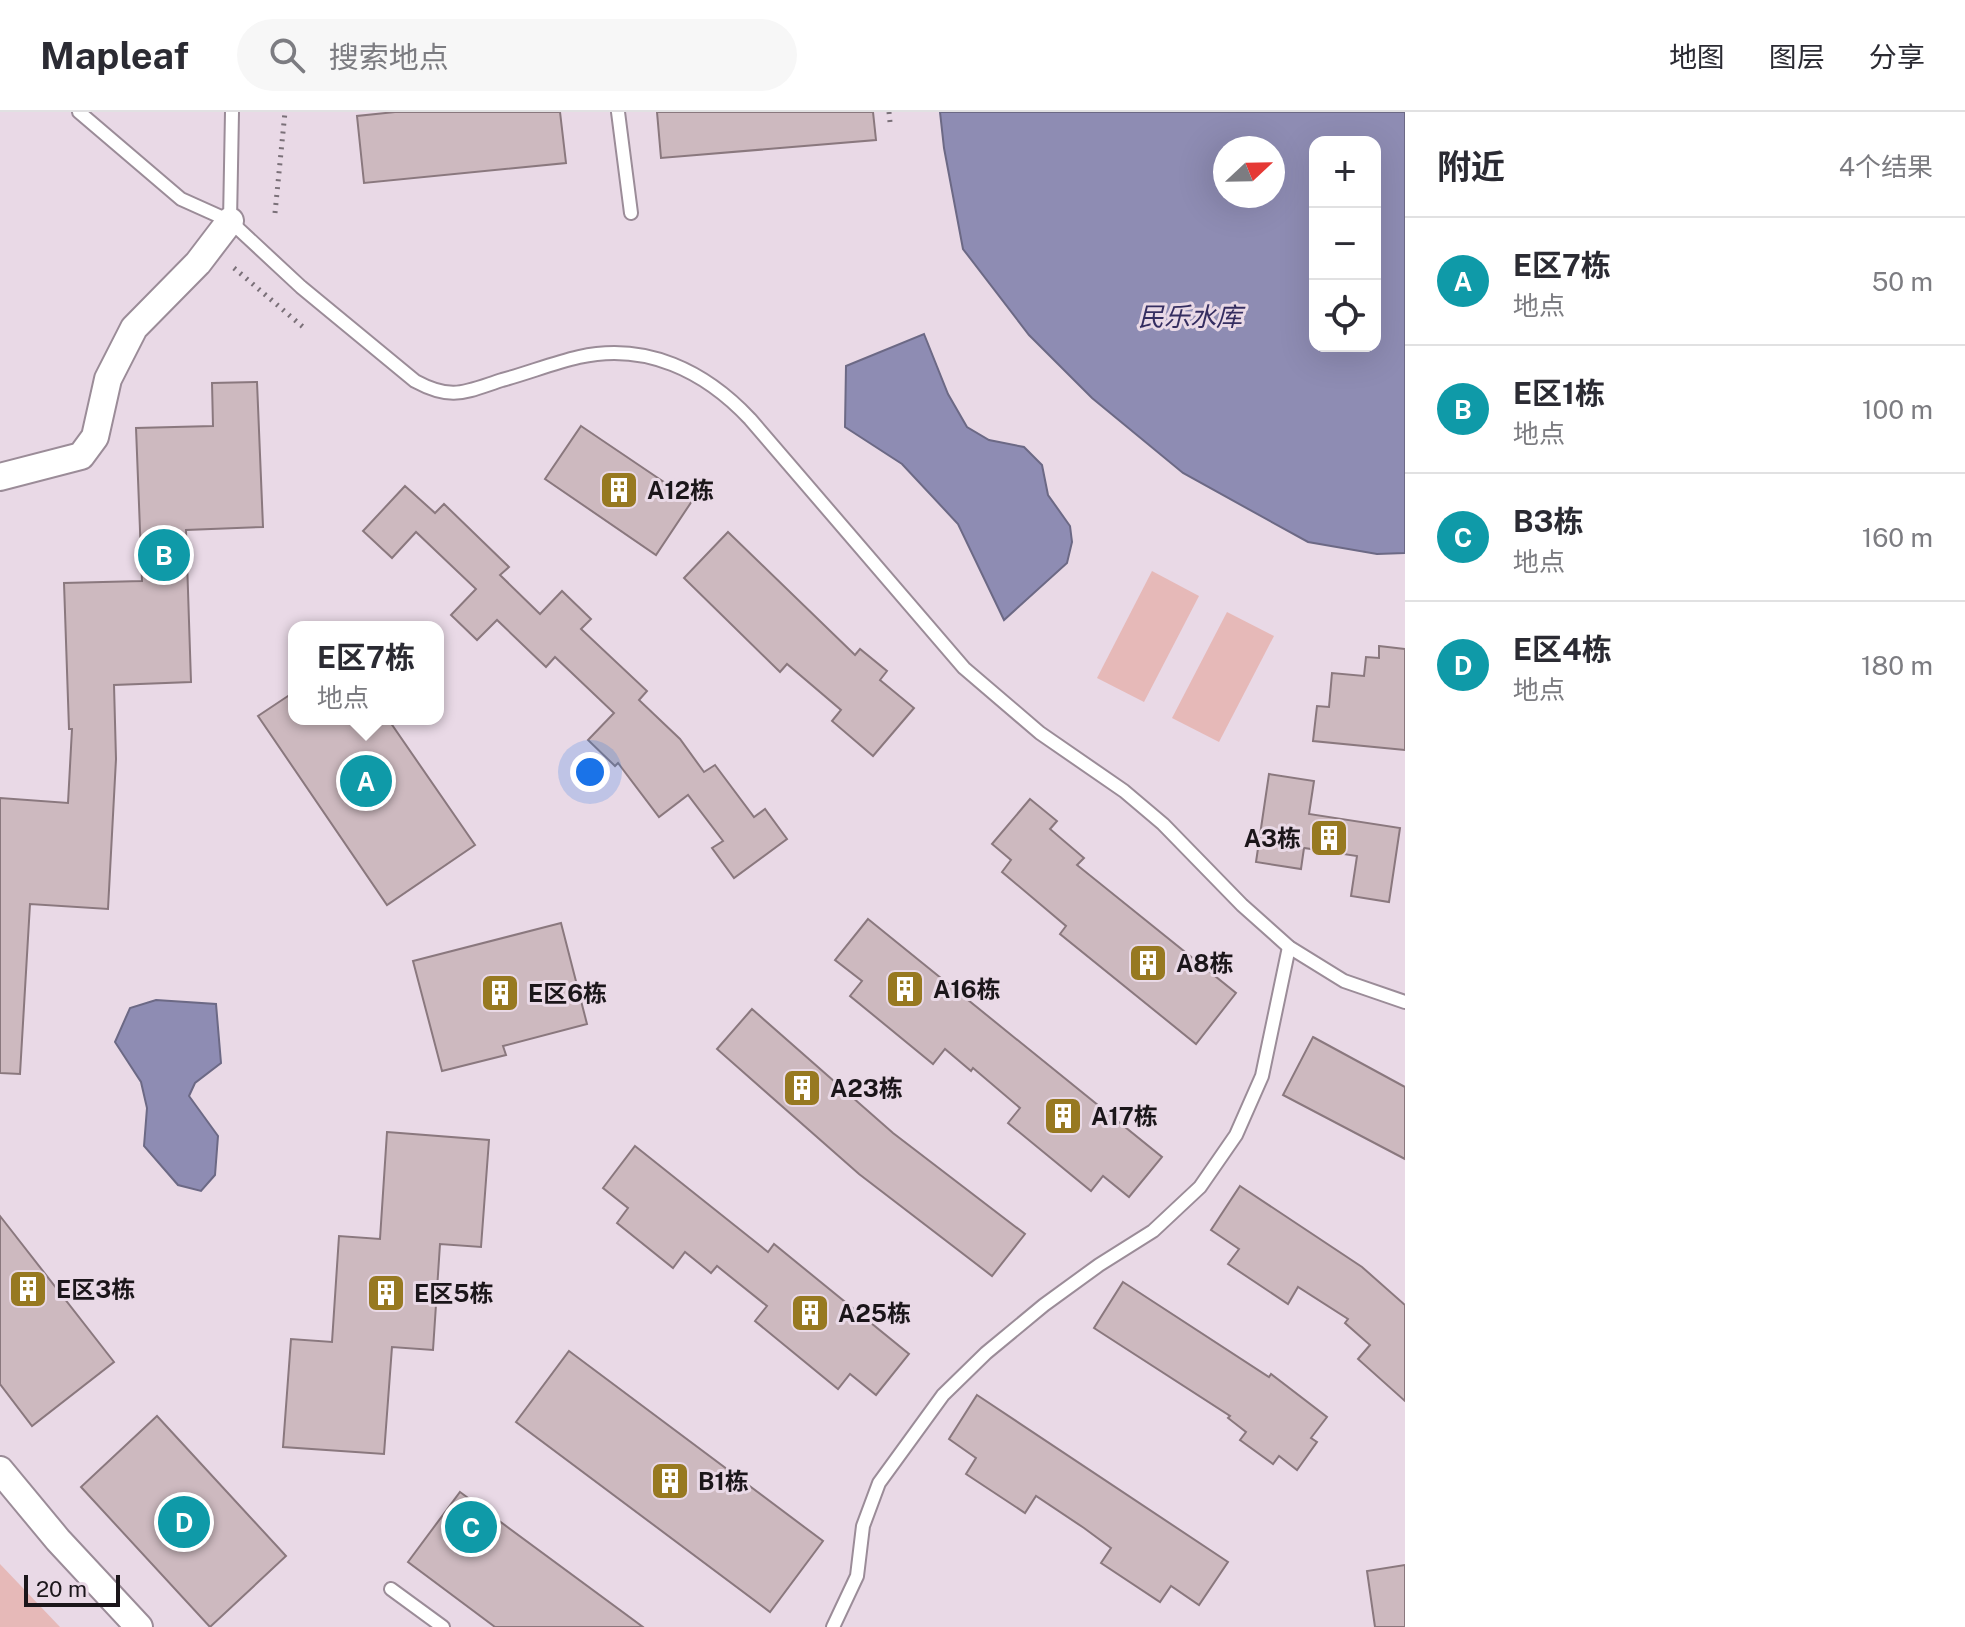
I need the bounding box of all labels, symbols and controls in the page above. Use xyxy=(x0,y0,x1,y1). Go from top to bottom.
search box xyxy=(237,19,797,91)
text: Mapleaf xyxy=(40,33,189,78)
icon: search xyxy=(265,33,309,77)
text: 搜索地点 xyxy=(329,39,449,75)
text: 地图 xyxy=(1669,40,1725,73)
text: 图层 xyxy=(1769,40,1825,73)
text: 分享 xyxy=(1869,40,1925,73)
north arrow xyxy=(1213,136,1285,208)
map controls xyxy=(1309,136,1381,352)
button: + xyxy=(1309,136,1381,208)
text: 附近 xyxy=(1437,147,1505,187)
text: 4个结果 xyxy=(1839,151,1933,182)
button: − xyxy=(1309,208,1381,280)
text: E区7栋 xyxy=(1513,247,1611,283)
text: A xyxy=(1454,266,1472,297)
text: 50 m xyxy=(1872,266,1933,297)
button: locate xyxy=(1309,280,1381,352)
text: 地点 xyxy=(1513,290,1565,321)
water label: 民乐水库 xyxy=(1138,301,1246,332)
text: E区1栋 xyxy=(1513,375,1605,411)
text: B xyxy=(1454,394,1472,425)
text: 100 m xyxy=(1862,394,1933,425)
text: 地点 xyxy=(1513,418,1565,449)
building icon: A12栋 xyxy=(598,469,640,511)
place label: A12栋 xyxy=(647,476,714,504)
text: B3栋 xyxy=(1513,503,1584,539)
text: C xyxy=(1454,522,1472,553)
text: 160 m xyxy=(1862,522,1933,553)
pin: B xyxy=(138,525,190,585)
text: 地点 xyxy=(1513,546,1565,577)
popup xyxy=(288,621,444,725)
text: E区4栋 xyxy=(1513,631,1612,667)
text: E区7栋 xyxy=(317,639,415,675)
text: D xyxy=(1454,650,1472,681)
text: 180 m xyxy=(1861,650,1933,681)
text: 地点 xyxy=(1513,674,1565,705)
text: 地点 xyxy=(317,682,369,713)
pin: A xyxy=(340,751,392,811)
your location xyxy=(570,752,610,792)
building icon: A3栋 xyxy=(1308,817,1350,859)
place label: A3栋 xyxy=(1244,824,1301,852)
building icon: A8栋 xyxy=(1127,942,1169,984)
place label: A8栋 xyxy=(1176,949,1233,977)
building icon: A16栋 xyxy=(884,968,926,1010)
building icon: E区6栋 xyxy=(479,972,521,1014)
place label: A16栋 xyxy=(933,975,1001,1003)
place label: E区6栋 xyxy=(528,979,607,1007)
building icon: A23栋 xyxy=(781,1067,823,1109)
place label: A23栋 xyxy=(830,1074,903,1102)
building icon: A17栋 xyxy=(1042,1095,1084,1137)
place label: A17栋 xyxy=(1091,1102,1158,1130)
building icon: E区3栋 xyxy=(7,1268,49,1310)
building icon: E区5栋 xyxy=(365,1272,407,1314)
place label: E区3栋 xyxy=(56,1275,135,1303)
place label: E区5栋 xyxy=(414,1279,493,1307)
building icon: A25栋 xyxy=(789,1292,831,1334)
place label: A25栋 xyxy=(838,1299,911,1327)
building icon: B1栋 xyxy=(649,1460,691,1502)
place label: B1栋 xyxy=(698,1467,749,1495)
pin: D xyxy=(158,1492,210,1552)
pin: C xyxy=(445,1497,497,1557)
scale bar xyxy=(24,1571,120,1607)
text: 20 m xyxy=(36,1576,87,1602)

